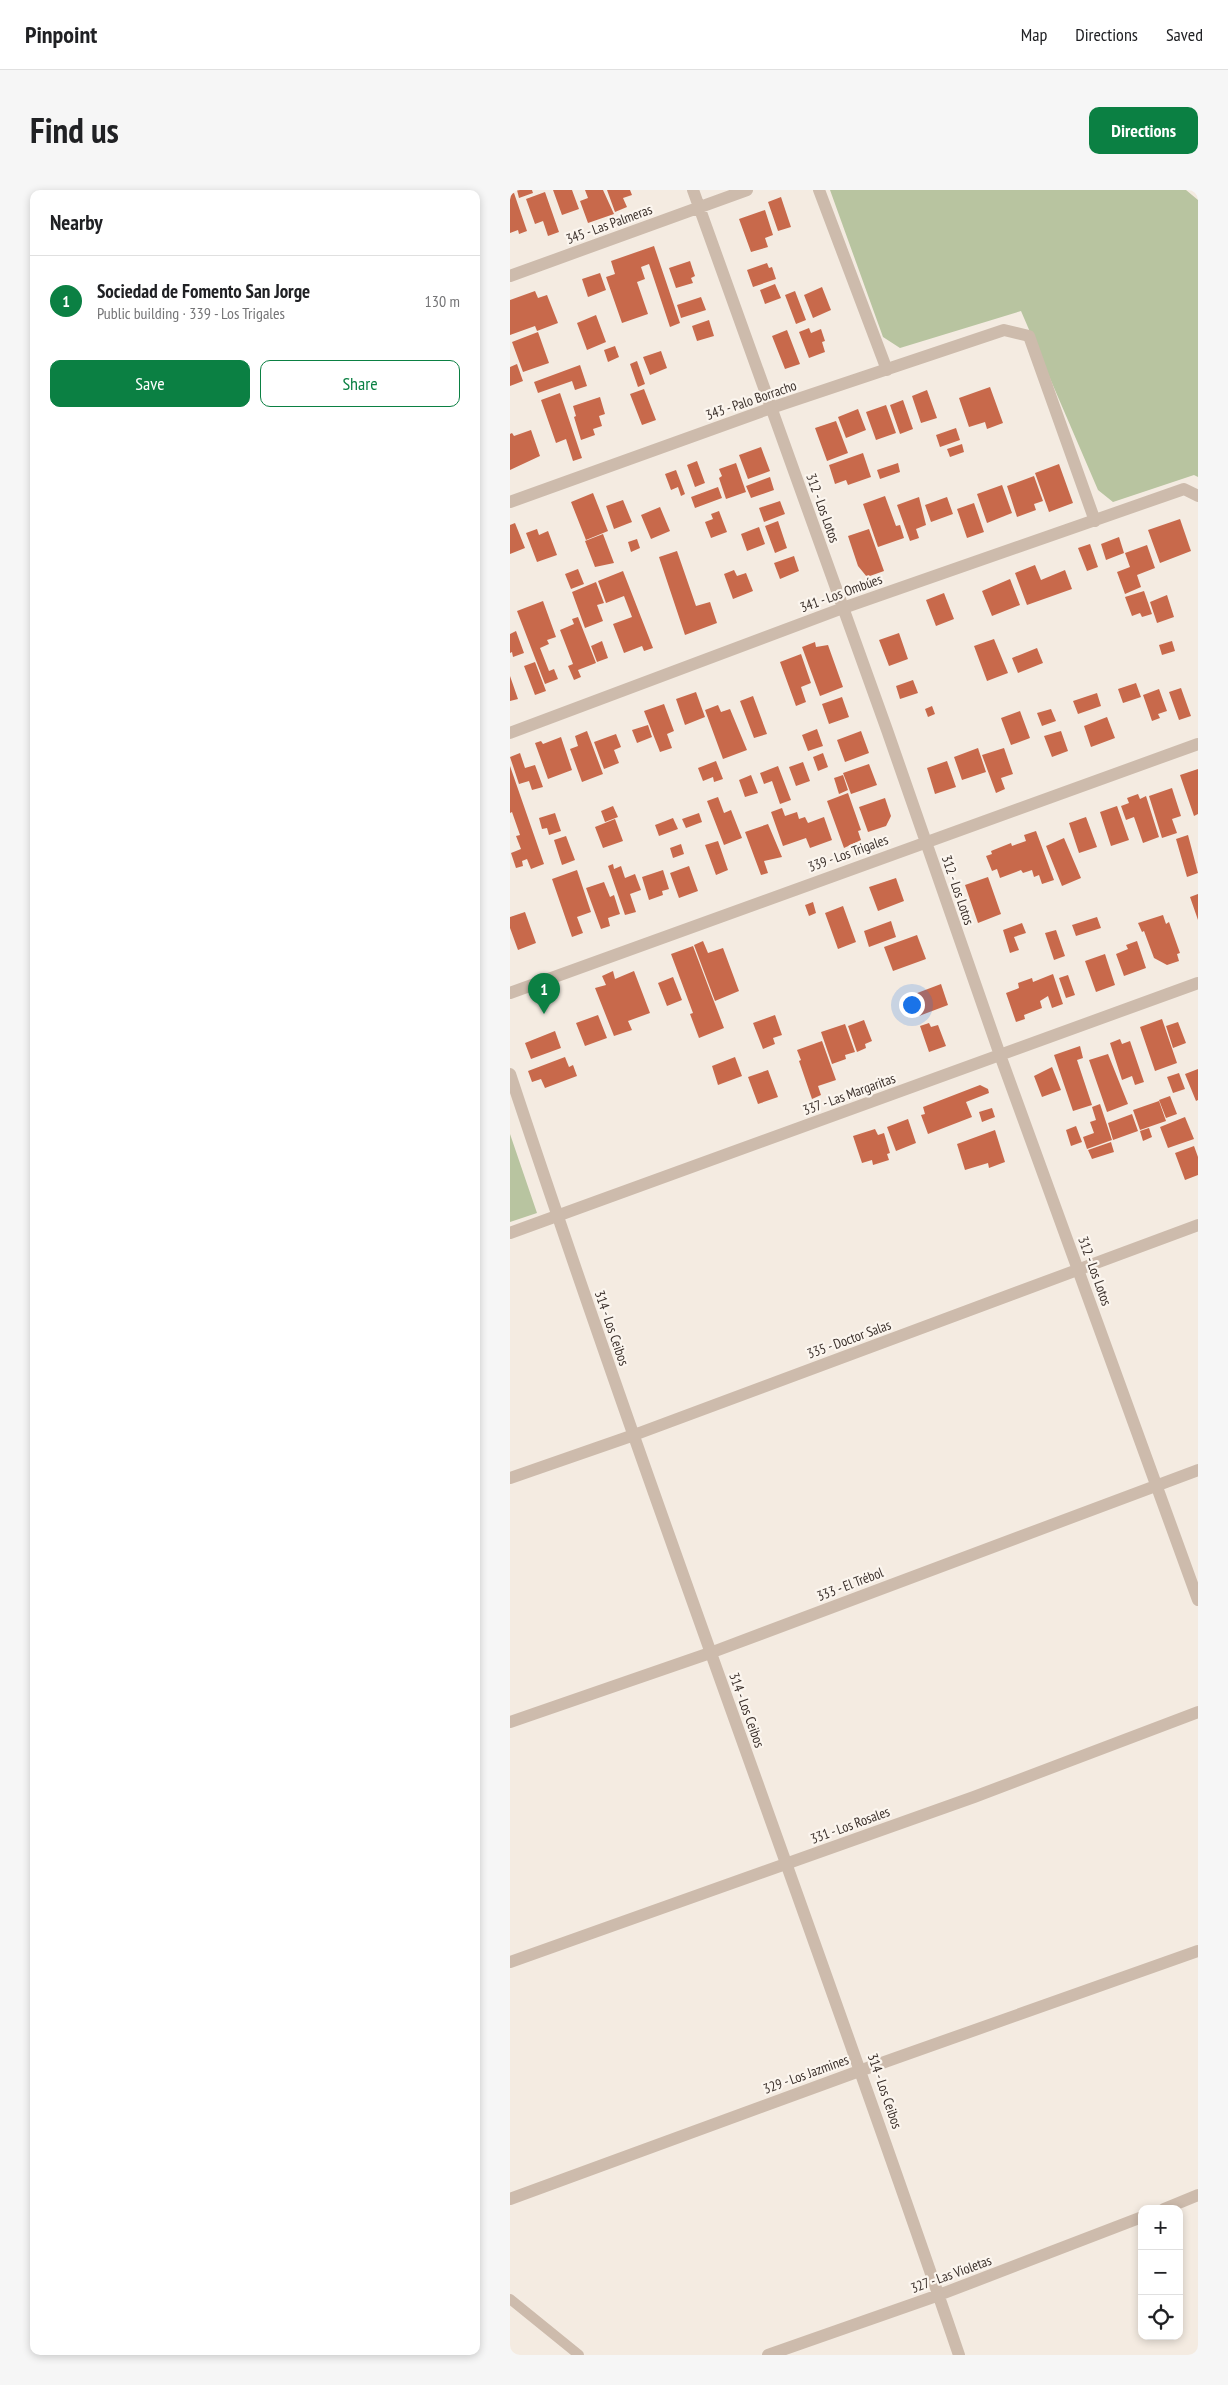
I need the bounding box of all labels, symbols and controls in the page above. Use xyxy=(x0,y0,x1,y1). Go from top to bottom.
text: Pinpoint xyxy=(25,19,97,50)
text: Map xyxy=(1021,23,1047,46)
text: Directions xyxy=(1075,23,1138,46)
text: Saved xyxy=(1166,23,1203,46)
text: Find us xyxy=(30,107,119,153)
button: Directions xyxy=(1089,107,1198,154)
street label: 345 - Las Palmeras xyxy=(563,200,655,248)
text: Nearby xyxy=(50,209,103,236)
text: Sociedad de Fomento San Jorge xyxy=(97,279,310,303)
text: 1 xyxy=(62,291,70,311)
text: 130 m xyxy=(425,291,460,311)
text: Public building · 339 - Los Trigales xyxy=(97,303,285,323)
button: Save xyxy=(50,360,250,407)
button: Share xyxy=(260,360,460,407)
street label: 343 - Palo Borracho xyxy=(703,376,799,424)
street label: 312 - Los Lotos xyxy=(802,471,844,545)
street label: 341 - Los Ombúes xyxy=(797,570,885,616)
street label: 339 - Los Trigales xyxy=(806,830,891,876)
street label: 312 - Los Lotos xyxy=(938,853,978,927)
pin: 1 xyxy=(528,973,560,1014)
your location xyxy=(899,992,925,1018)
street label: 337 - Las Margaritas xyxy=(800,1069,898,1119)
street label: 312 - Los Lotos xyxy=(1074,1234,1116,1308)
street label: 314 - Los Ceibos xyxy=(591,1288,633,1368)
street label: 335 - Doctor Salas xyxy=(805,1315,894,1363)
street label: 333 - El Trébol xyxy=(814,1563,886,1605)
street label: 314 - Los Ceibos xyxy=(725,1670,769,1750)
street label: 331 - Los Rosales xyxy=(808,1802,892,1848)
street label: 329 - Los Jazmines xyxy=(761,2050,851,2098)
street label: 314 - Los Ceibos xyxy=(864,2051,906,2131)
map controls xyxy=(1138,2205,1183,2340)
button: + xyxy=(1138,2205,1183,2250)
button: − xyxy=(1138,2250,1183,2295)
street label: 327 - Las Violetas xyxy=(908,2251,994,2297)
button: locate xyxy=(1138,2295,1183,2340)

